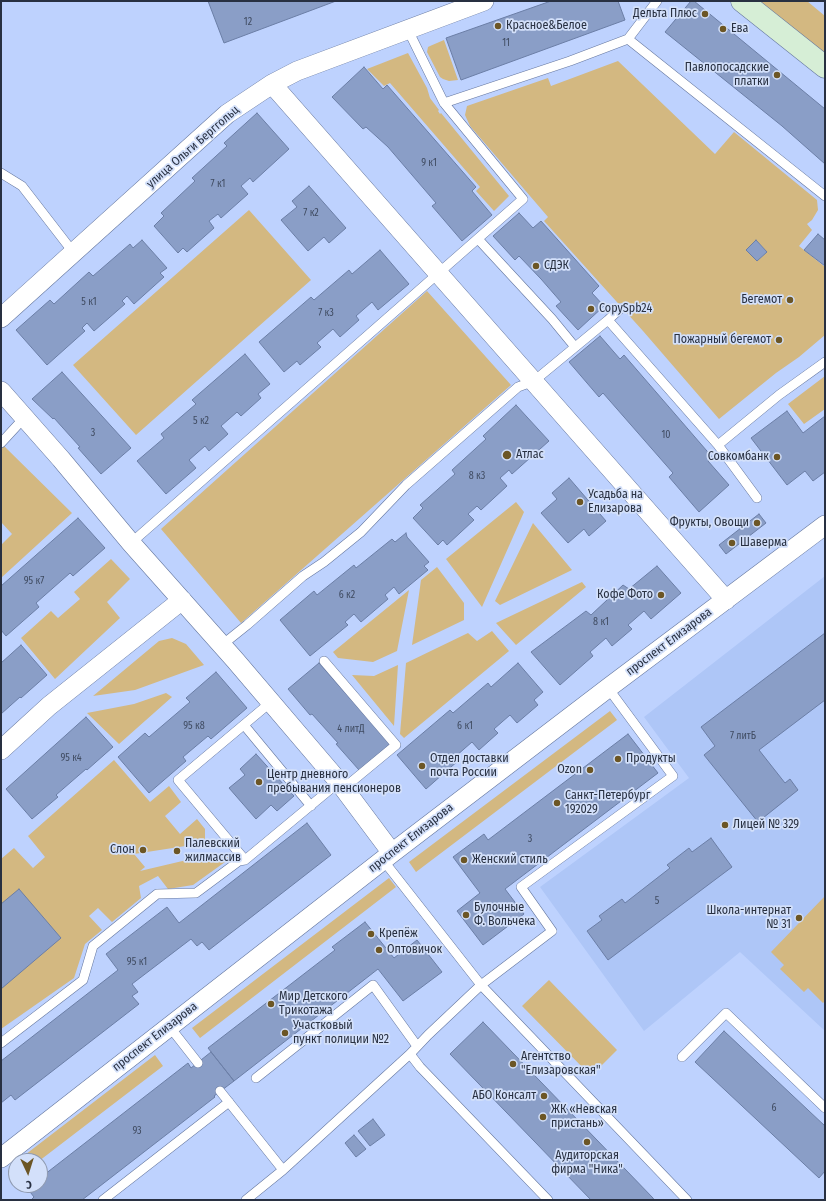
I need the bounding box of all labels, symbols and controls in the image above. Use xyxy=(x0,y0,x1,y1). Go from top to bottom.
place label: Дельта Плюс xyxy=(633,7,697,21)
marker: Дельта Плюс xyxy=(700,9,710,19)
house number: 12 xyxy=(244,16,252,28)
place label: Красное&Белое xyxy=(506,19,587,33)
marker: Красное&Белое xyxy=(493,21,503,31)
place label: Ева xyxy=(731,22,748,36)
marker: Ева xyxy=(718,24,728,34)
house number: 11 xyxy=(502,37,510,49)
place label: Павлопосадские платки xyxy=(685,61,769,89)
marker: Павлопосадские платки xyxy=(772,70,782,80)
street label: улица Ольги Берггольц xyxy=(144,103,242,191)
house number: 9 к1 xyxy=(421,157,437,169)
house number: 7 к1 xyxy=(211,178,225,190)
house number: 7 к2 xyxy=(303,207,319,219)
place label: СДЭК xyxy=(544,259,569,273)
marker: СДЭК xyxy=(531,261,541,271)
place label: Бегемот xyxy=(741,293,782,307)
marker: Бегемот xyxy=(785,295,795,305)
house number: 5 к1 xyxy=(81,296,97,308)
place label: CopySpb24 xyxy=(599,302,652,316)
marker: CopySpb24 xyxy=(586,304,596,314)
house number: 7 к3 xyxy=(318,307,334,319)
place label: Пожарный бегемот xyxy=(674,333,771,347)
marker: Пожарный бегемот xyxy=(774,335,784,345)
house number: 5 к2 xyxy=(193,415,209,427)
house number: 3 xyxy=(91,427,95,439)
house number: 10 xyxy=(661,429,671,441)
place label: Атлас xyxy=(516,448,544,462)
marker: Атлас xyxy=(501,449,513,461)
place label: Совкомбанк xyxy=(708,450,769,464)
marker: Совкомбанк xyxy=(772,452,782,462)
house number: 8 к3 xyxy=(469,470,485,482)
place label: Усадьба на Елизарова xyxy=(588,488,643,516)
marker: Усадьба на Елизарова xyxy=(575,497,585,507)
place label: Фрукты, Овощи xyxy=(670,516,749,530)
marker: Фрукты, Овощи xyxy=(752,518,762,528)
place label: Шаверма xyxy=(740,536,787,550)
marker: Шаверма xyxy=(727,538,737,548)
house number: 95 к7 xyxy=(24,575,44,587)
place label: Кофе Фото xyxy=(597,588,653,602)
house number: 6 к2 xyxy=(339,589,355,601)
marker: Кофе Фото xyxy=(656,590,666,600)
street label: проспект Елизарова xyxy=(623,605,715,679)
house number: 8 к1 xyxy=(593,616,609,628)
house number: 95 к8 xyxy=(183,720,205,732)
house number: 6 к1 xyxy=(457,720,473,732)
house number: 4 литД xyxy=(337,723,365,735)
house number: 7 литБ xyxy=(730,730,756,742)
house number: 95 к4 xyxy=(60,752,82,764)
place label: Отдел доставки почта России xyxy=(430,752,509,780)
place label: Продукты xyxy=(626,752,676,766)
marker: Продукты xyxy=(613,754,623,764)
marker: Отдел доставки почта России xyxy=(417,761,427,771)
place label: Ozon xyxy=(557,763,582,777)
marker: Ozon xyxy=(585,765,595,775)
place label: Центр дневного пребывания пенсионеров xyxy=(267,768,401,796)
marker: Центр дневного пребывания пенсионеров xyxy=(254,777,264,787)
place label: Санкт-Петербург 192029 xyxy=(565,789,650,817)
marker: Санкт-Петербург 192029 xyxy=(552,798,562,808)
street label: проспект Елизарова xyxy=(366,800,456,876)
place label: Лицей № 329 xyxy=(733,818,799,832)
marker: Лицей № 329 xyxy=(720,820,730,830)
house number: 3 xyxy=(528,833,532,845)
place label: Палевский жилмассив xyxy=(185,837,241,865)
place label: Слон xyxy=(110,843,135,857)
marker: Слон xyxy=(138,845,148,855)
marker: Палевский жилмассив xyxy=(172,846,182,856)
place label: Женский стиль xyxy=(472,853,548,867)
marker: Женский стиль xyxy=(459,855,469,865)
house number: 5 xyxy=(655,895,659,907)
place label: Булочные Ф. Вольчека xyxy=(474,901,535,929)
place label: Школа-интернат № 31 xyxy=(706,904,791,932)
marker: Булочные Ф. Вольчека xyxy=(461,910,471,920)
marker: Школа-интернат № 31 xyxy=(794,913,804,923)
place label: Крепёж xyxy=(379,927,418,941)
marker: Крепёж xyxy=(366,929,376,939)
place label: Оптовичок xyxy=(387,943,442,957)
marker: Оптовичок xyxy=(374,945,384,955)
house number: 95 к1 xyxy=(127,956,147,968)
place label: Мир Детского Трикотажа xyxy=(279,990,348,1018)
street label: проспект Елизарова xyxy=(110,999,200,1075)
marker: Мир Детского Трикотажа xyxy=(266,999,276,1009)
place label: Участковый пункт полиции №2 xyxy=(293,1019,389,1047)
marker: Участковый пункт полиции №2 xyxy=(280,1028,290,1038)
place label: Агентство "Елизаровская" xyxy=(521,1050,600,1078)
marker: Агентство "Елизаровская" xyxy=(508,1059,518,1069)
place label: АБО Консалт xyxy=(472,1089,536,1103)
marker: АБО Консалт xyxy=(539,1091,549,1101)
house number: 6 xyxy=(772,1102,776,1114)
place label: ЖК «Невская пристань» xyxy=(551,1103,617,1131)
marker: ЖК «Невская пристань» xyxy=(538,1112,548,1122)
house number: 93 xyxy=(132,1125,142,1137)
marker: Аудиторская фирма "Ника" xyxy=(582,1137,592,1147)
place label: Аудиторская фирма "Ника" xyxy=(551,1149,623,1177)
north arrow xyxy=(8,1153,48,1193)
text: С xyxy=(25,1178,32,1191)

